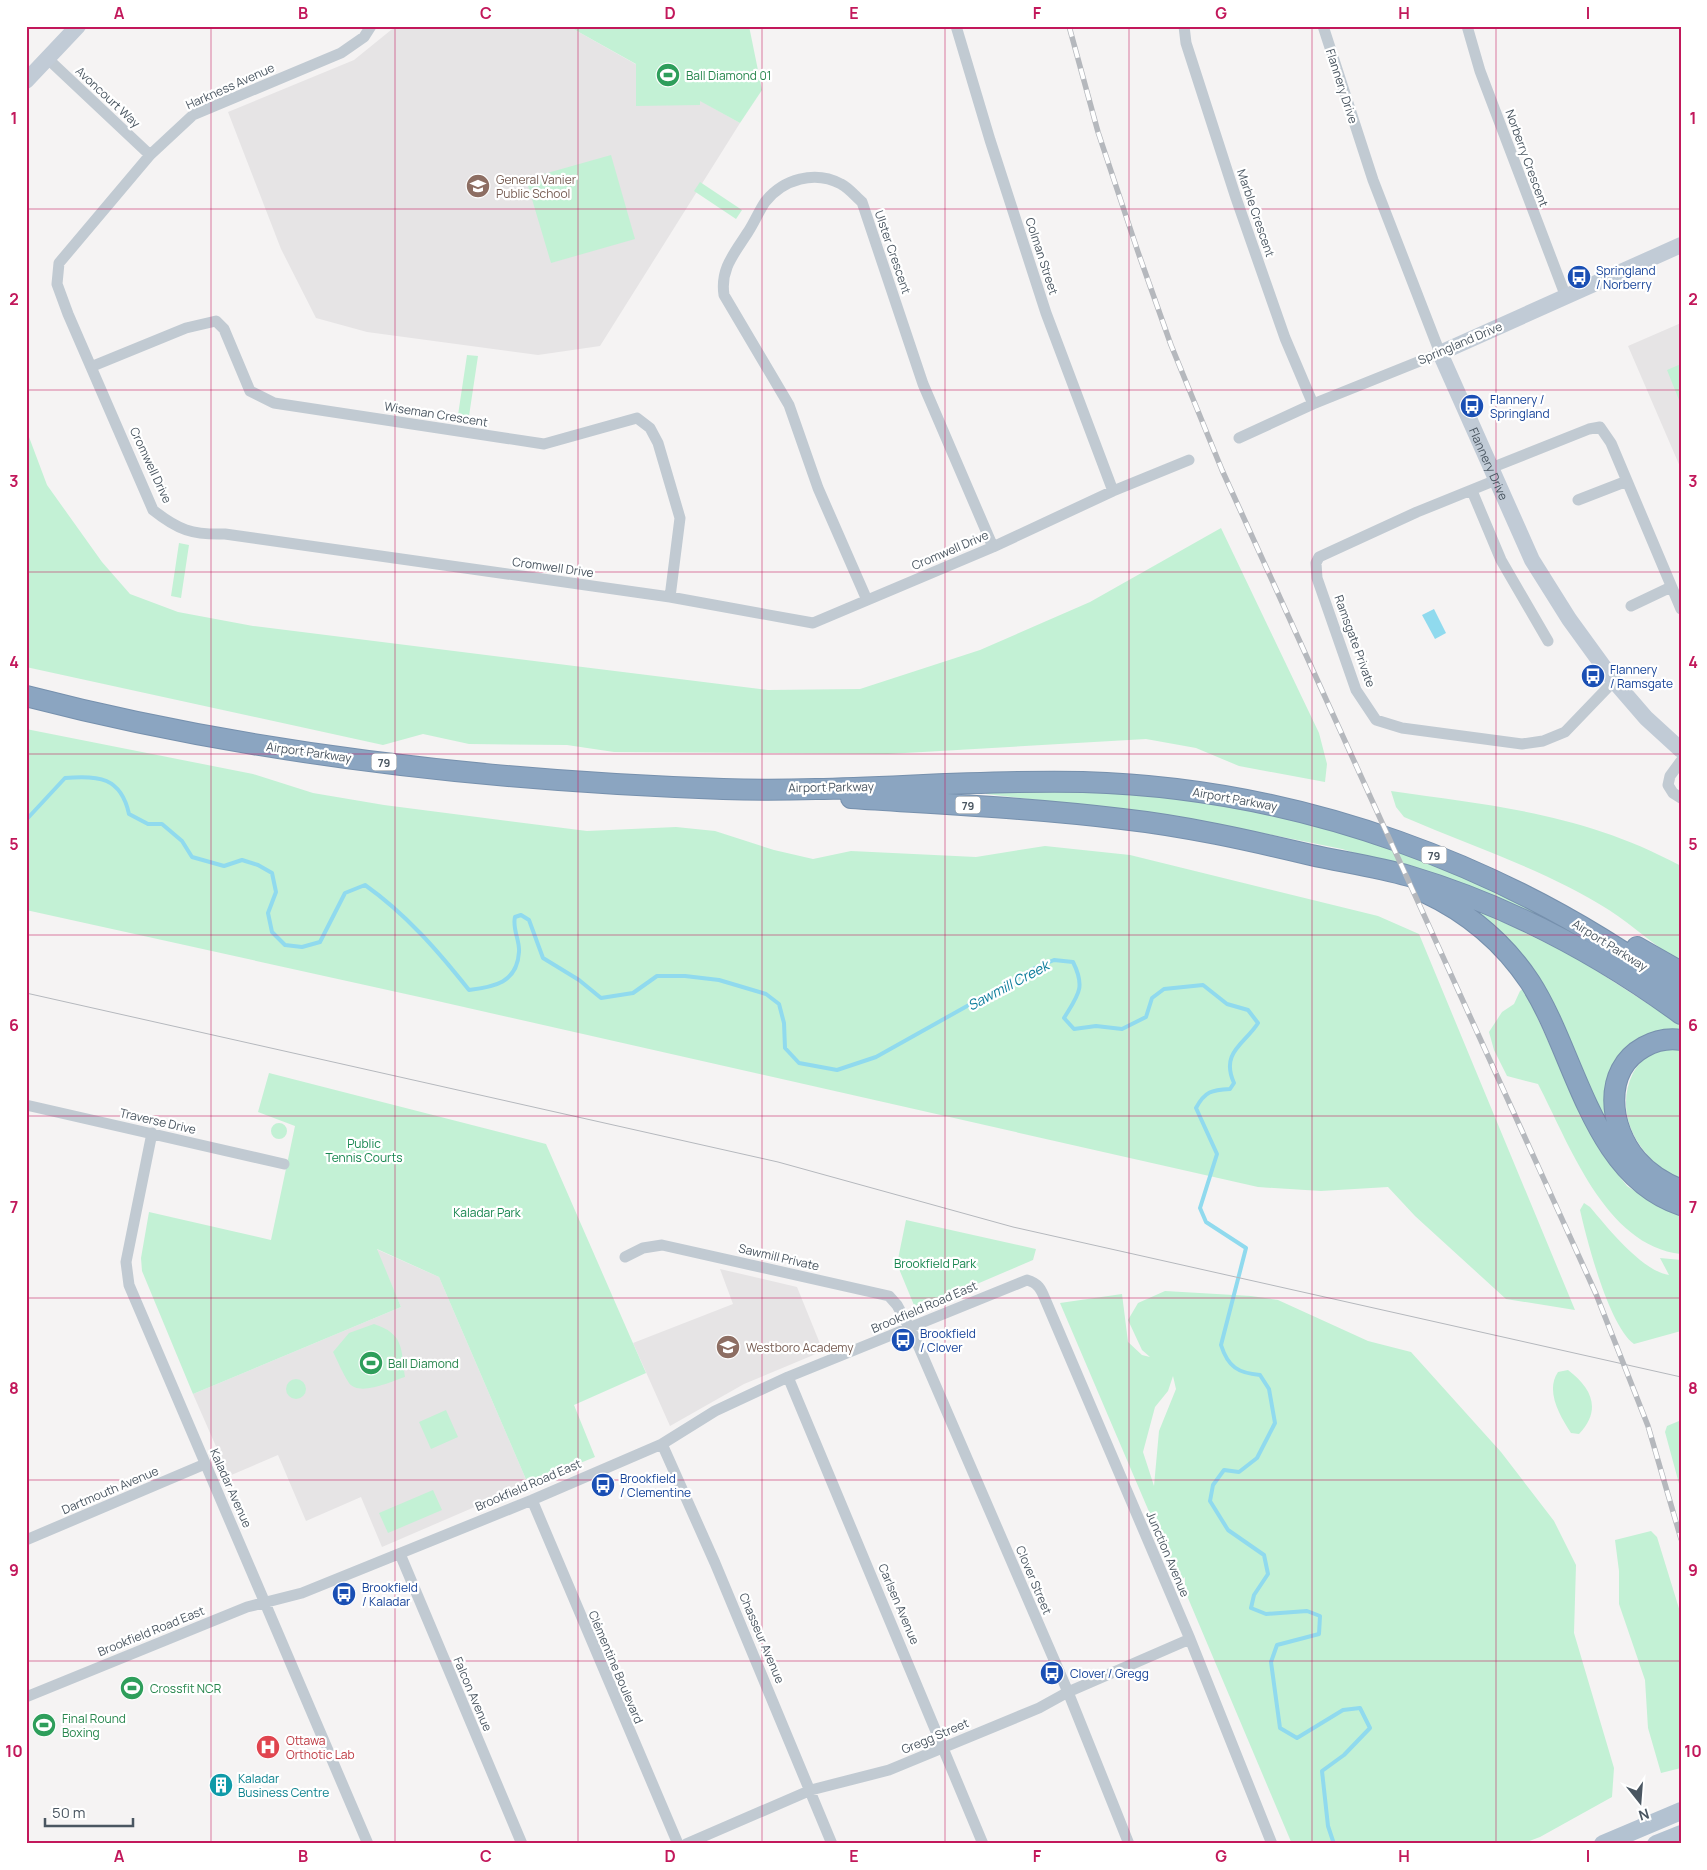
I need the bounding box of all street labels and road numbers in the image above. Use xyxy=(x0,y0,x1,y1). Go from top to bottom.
street label: Flannery Drive xyxy=(1322,46,1362,126)
street label: Harkness Avenue xyxy=(183,59,277,113)
street label: Avoncourt Way xyxy=(72,63,145,132)
street label: Norberry Crescent xyxy=(1502,107,1553,209)
street label: Marble Crescent xyxy=(1233,167,1279,259)
street label: Ulster Crescent xyxy=(871,208,915,296)
street label: Colman Street xyxy=(1022,215,1063,297)
street label: Springland Drive xyxy=(1415,318,1505,368)
street label: Wiseman Crescent xyxy=(383,397,489,431)
street label: Cromwell Drive xyxy=(126,424,176,506)
street label: Flannery Drive xyxy=(1466,424,1513,503)
street label: Cromwell Drive xyxy=(909,526,991,574)
street label: Cromwell Drive xyxy=(511,553,595,581)
street label: Ramsgate Private xyxy=(1330,593,1380,689)
street label: Airport Parkway xyxy=(265,738,353,766)
road number: 79 xyxy=(372,754,396,770)
street label: Airport Parkway xyxy=(788,778,875,796)
street label: Airport Parkway xyxy=(1191,783,1279,815)
road number: 79 xyxy=(956,796,980,814)
road number: 79 xyxy=(1422,846,1446,864)
street label: Airport Parkway xyxy=(1569,915,1651,975)
street label: Traverse Drive xyxy=(118,1104,198,1138)
street label: Sawmill Private xyxy=(737,1239,821,1275)
street label: Brookfield Road East xyxy=(868,1277,980,1337)
street label: Kaladar Avenue xyxy=(206,1446,256,1530)
street label: Brookfield Road East xyxy=(472,1455,584,1515)
street label: Dartmouth Avenue xyxy=(59,1462,161,1518)
street label: Junction Avenue xyxy=(1142,1508,1194,1600)
street label: Clover Street xyxy=(1012,1543,1056,1617)
street label: Carlsen Avenue xyxy=(874,1561,924,1647)
street label: Chasseur Avenue xyxy=(735,1590,789,1686)
street label: Brookfield Road East xyxy=(95,1602,207,1660)
street label: Clémentine Boulevard xyxy=(584,1608,648,1726)
street label: Falcon Avenue xyxy=(450,1654,496,1734)
street label: Gregg Street xyxy=(899,1714,971,1758)

